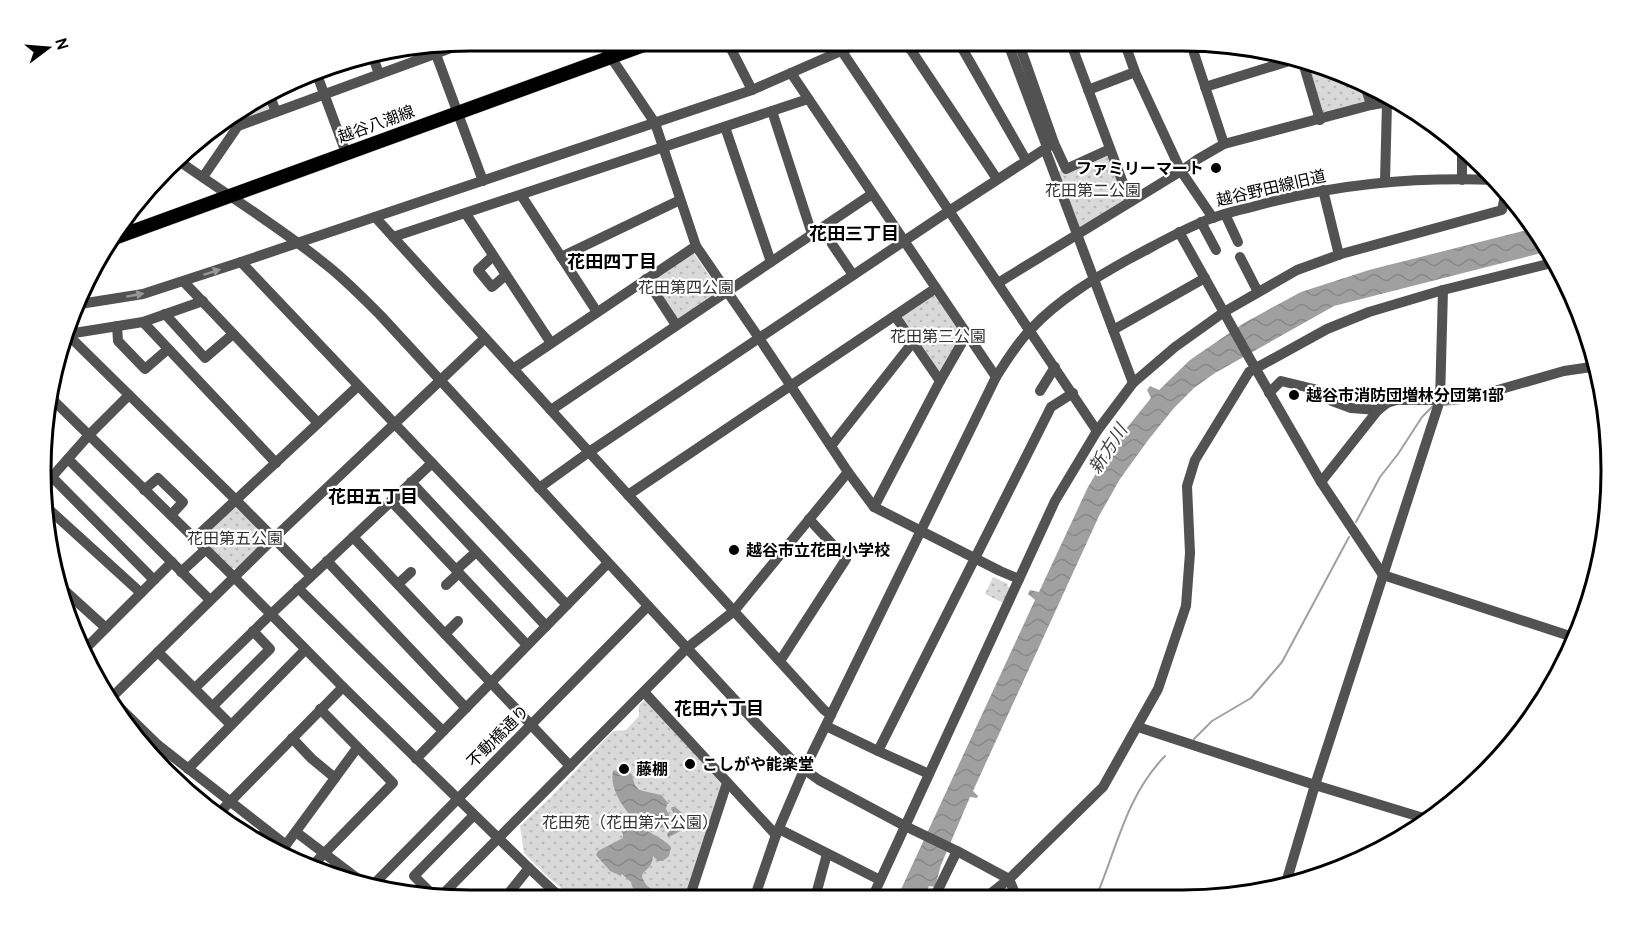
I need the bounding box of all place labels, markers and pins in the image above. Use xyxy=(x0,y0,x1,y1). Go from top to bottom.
place label: ファミリーマート xyxy=(1076,159,1204,178)
marker: ファミリーマート xyxy=(1209,161,1223,175)
place label: 越谷市消防団増林分団第1部 xyxy=(1306,386,1504,405)
marker: 越谷市消防団増林分団第1部 xyxy=(1287,388,1301,402)
place label: 越谷市立花田小学校 xyxy=(746,541,890,560)
marker: 越谷市立花田小学校 xyxy=(727,543,741,557)
place label: こしがや能楽堂 xyxy=(702,755,814,774)
marker: こしがや能楽堂 xyxy=(683,757,697,771)
place label: 藤棚 xyxy=(636,760,668,779)
marker: 藤棚 xyxy=(617,762,631,776)

